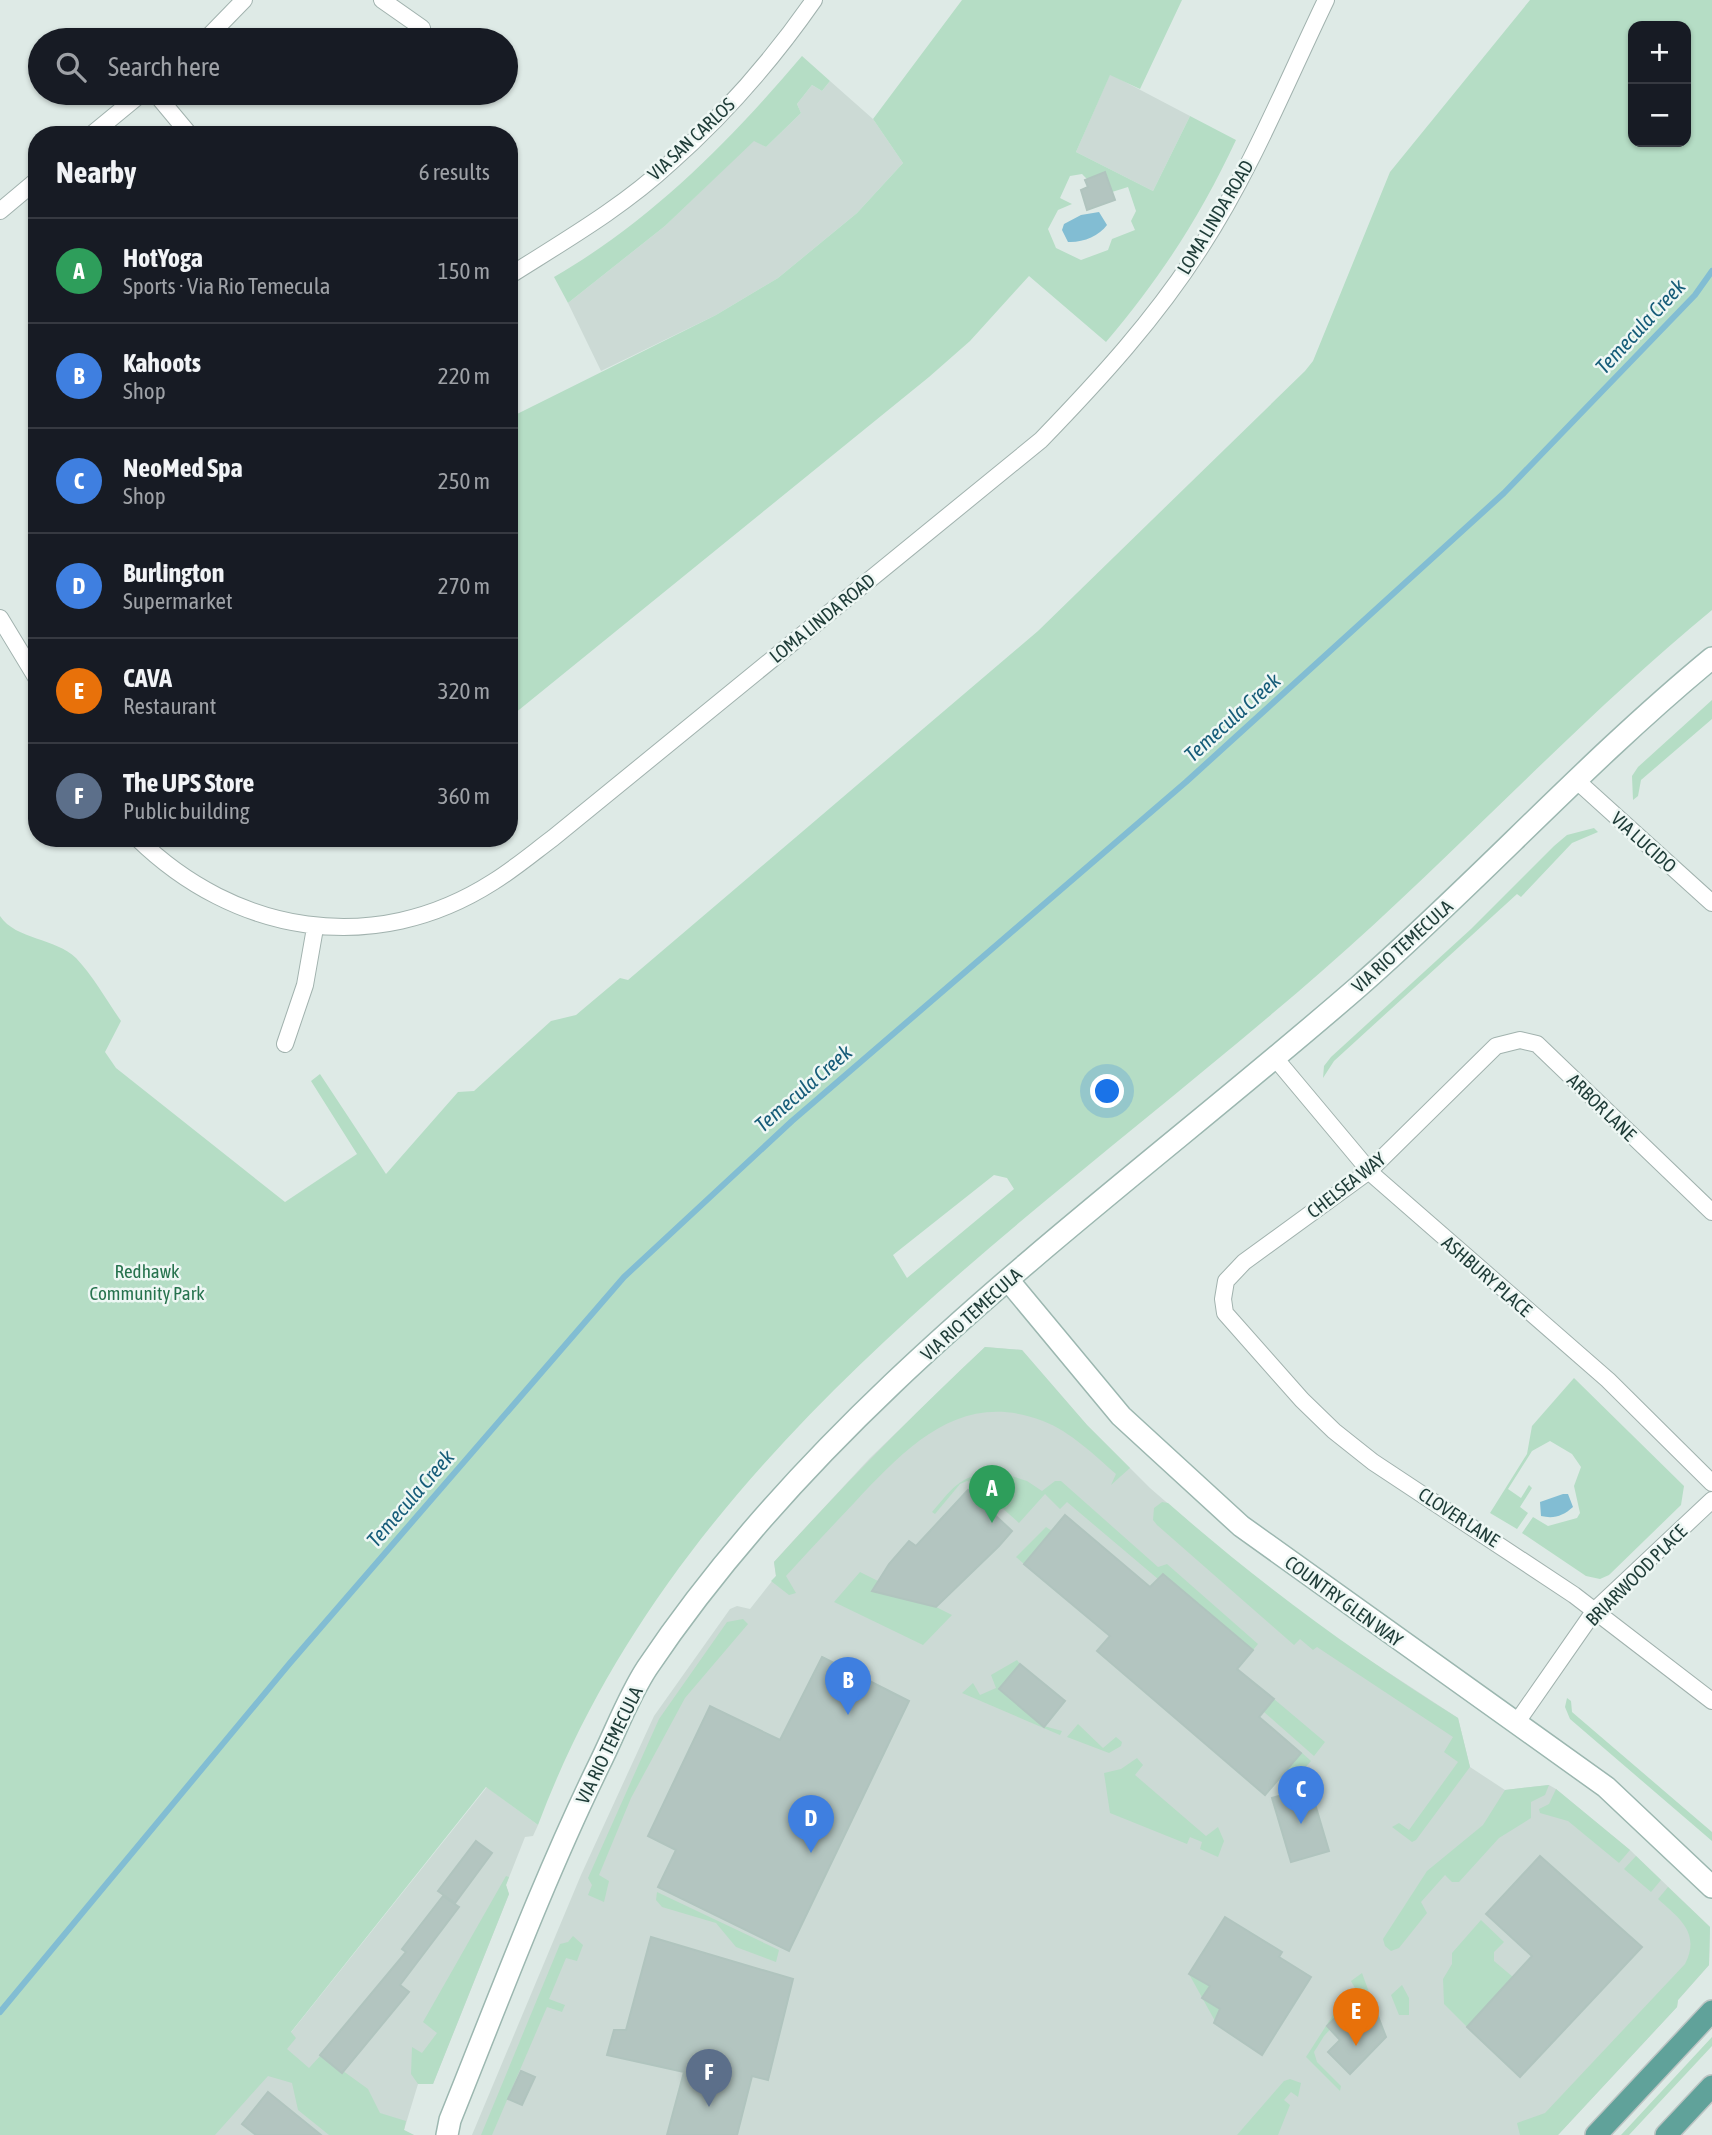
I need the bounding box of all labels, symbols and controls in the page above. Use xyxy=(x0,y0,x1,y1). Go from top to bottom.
map controls xyxy=(1628,21,1691,147)
button: + xyxy=(1628,21,1691,84)
search box xyxy=(28,28,518,105)
icon: search xyxy=(52,48,90,86)
text: Search here xyxy=(108,52,220,82)
button: − xyxy=(1628,84,1691,147)
street label: VIA SAN CARLOS xyxy=(643,93,739,185)
text: Nearby xyxy=(56,155,136,189)
street label: LOMA LINDA ROAD xyxy=(1172,156,1258,278)
text: 6 results xyxy=(419,159,490,185)
text: HotYoga xyxy=(123,243,203,273)
text: A xyxy=(73,258,85,284)
text: 150 m xyxy=(438,258,490,284)
text: Sports · Via Rio Temecula xyxy=(123,273,331,299)
water label: Temecula Creek xyxy=(1590,273,1690,378)
text: Kahoots xyxy=(123,348,201,378)
text: B xyxy=(74,363,84,389)
text: 220 m xyxy=(438,363,490,389)
text: Shop xyxy=(123,378,166,404)
text: NeoMed Spa xyxy=(123,453,243,483)
text: C xyxy=(74,468,84,494)
text: 250 m xyxy=(438,468,490,494)
text: Shop xyxy=(123,483,166,509)
text: Burlington xyxy=(123,558,224,588)
street label: LOMA LINDA ROAD xyxy=(765,569,879,667)
text: D xyxy=(73,573,85,599)
text: 270 m xyxy=(438,573,490,599)
text: Supermarket xyxy=(123,588,233,614)
text: CAVA xyxy=(123,663,172,693)
water label: Temecula Creek xyxy=(1179,667,1285,766)
text: E xyxy=(74,678,84,704)
text: 320 m xyxy=(438,678,490,704)
text: Restaurant xyxy=(123,693,216,719)
text: The UPS Store xyxy=(123,768,254,798)
text: F xyxy=(74,783,84,809)
text: 360 m xyxy=(438,783,490,809)
text: Public building xyxy=(123,798,250,824)
street label: VIA LUCIDO xyxy=(1607,807,1681,877)
street label: VIA RIO TEMECULA xyxy=(1347,895,1457,997)
water label: Temecula Creek xyxy=(750,1039,857,1137)
street label: ARBOR LANE xyxy=(1563,1069,1641,1145)
your location xyxy=(1090,1074,1124,1108)
street label: CHELSEA WAY xyxy=(1302,1147,1390,1222)
street label: ASHBURY PLACE xyxy=(1438,1231,1536,1321)
park label: Redhawk Community Park xyxy=(89,1260,205,1304)
street label: VIA RIO TEMECULA xyxy=(916,1263,1026,1365)
water label: Temecula Creek xyxy=(361,1444,459,1551)
pin: A xyxy=(969,1465,1015,1523)
street label: CLOVER LANE xyxy=(1414,1483,1504,1551)
street label: BRIARWOOD PLACE xyxy=(1581,1520,1691,1630)
street label: COUNTRY GLEN WAY xyxy=(1281,1551,1408,1651)
pin: B xyxy=(825,1657,871,1715)
street label: VIA RIO TEMECULA xyxy=(571,1682,647,1807)
pin: C xyxy=(1278,1766,1324,1824)
pin: D xyxy=(788,1795,834,1853)
pin: E xyxy=(1333,1988,1379,2046)
pin: F xyxy=(686,2049,732,2107)

